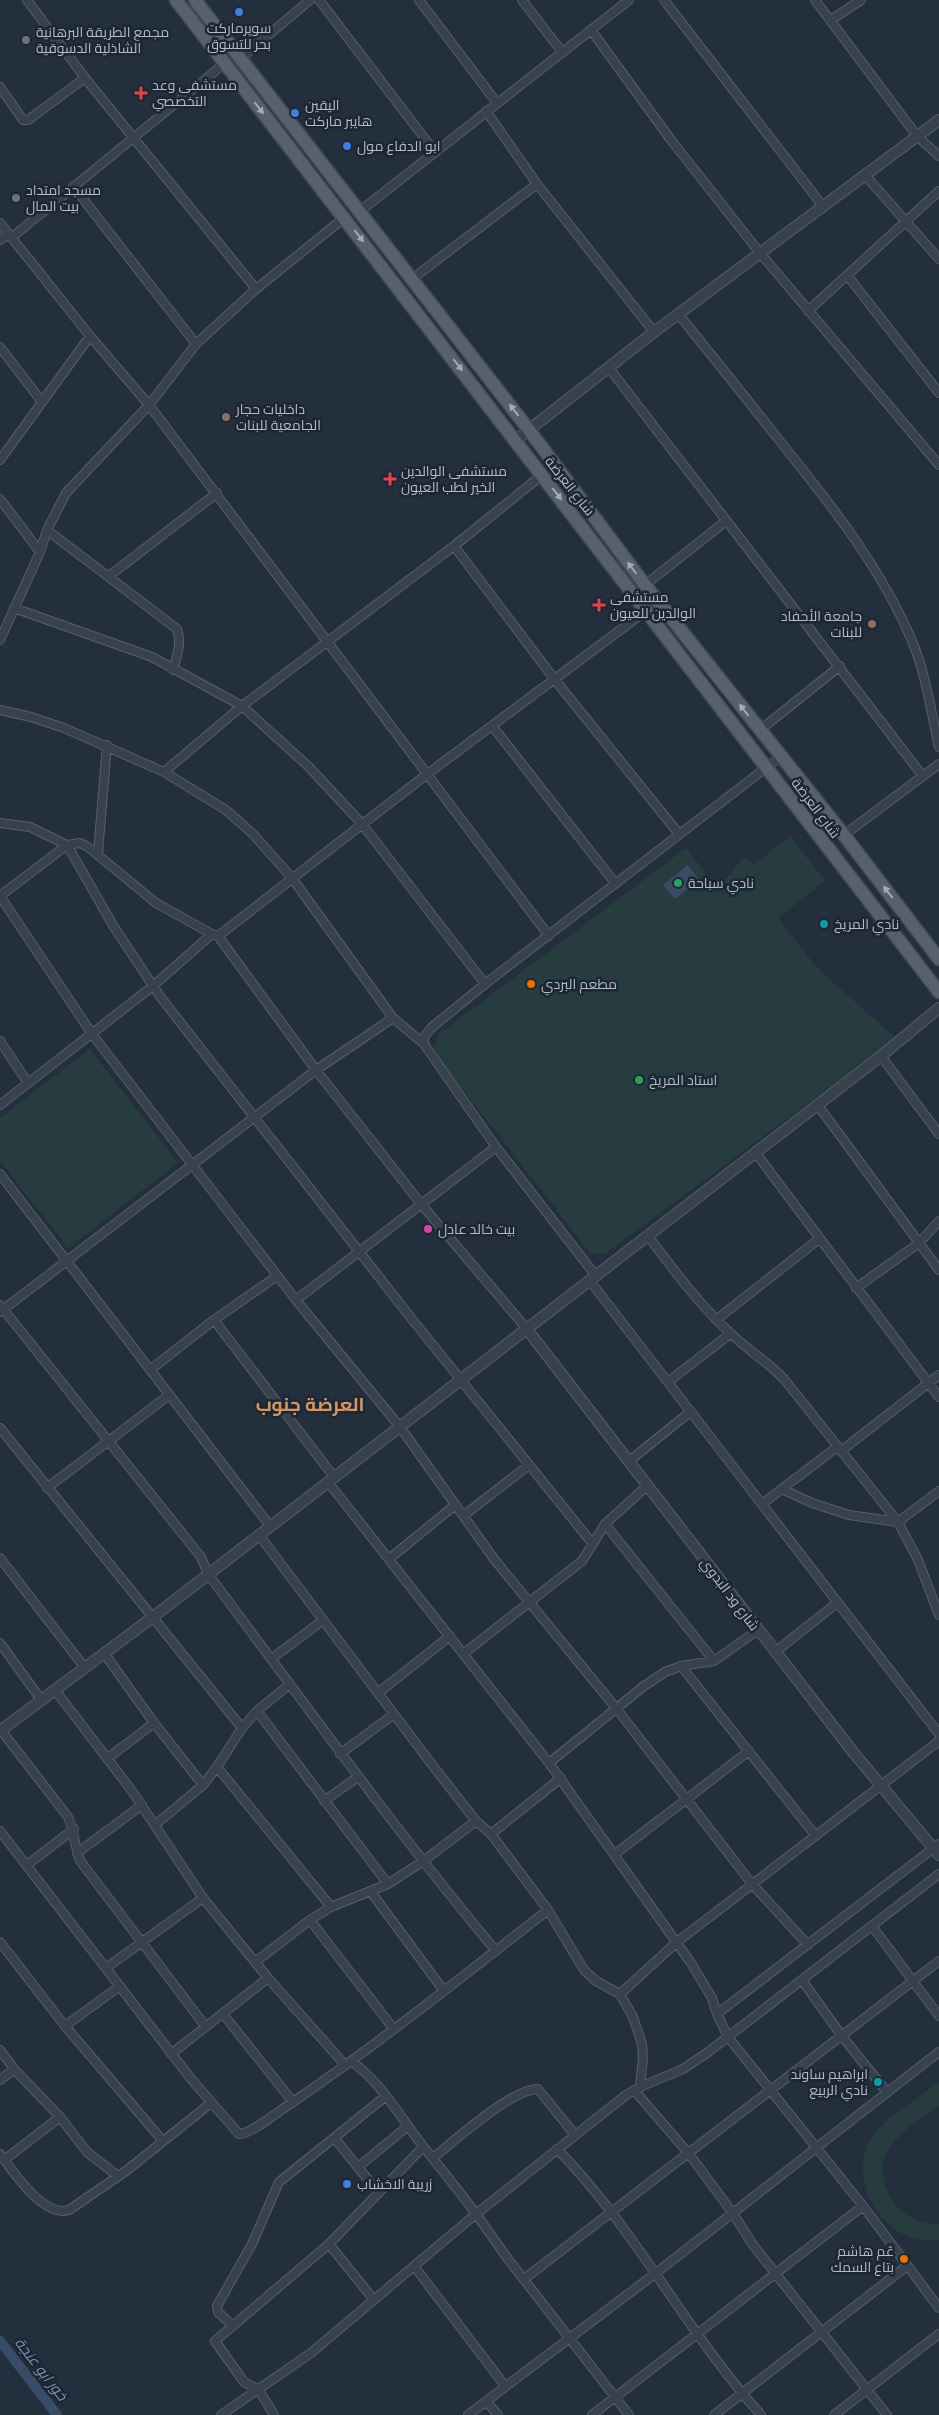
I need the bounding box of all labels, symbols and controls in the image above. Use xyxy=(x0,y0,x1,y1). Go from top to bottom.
marker: سوپرمارکت بحر للتسوق xyxy=(233,6,245,18)
place label: سوپرمارکت بحر للتسوق xyxy=(207,17,271,54)
place label: مجمع الطريقة البرهانية الشاذلية الدسوقية xyxy=(36,21,169,58)
marker: مجمع الطريقة البرهانية الشاذلية الدسوقية xyxy=(20,34,32,46)
place label: مستشفى وعد التخصصي xyxy=(152,74,237,112)
marker: مستشفى وعد التخصصي xyxy=(134,86,148,100)
place label: اليقين هايبر ماركت xyxy=(305,94,372,131)
one-way arrow xyxy=(254,101,264,115)
marker: اليقين هايبر ماركت xyxy=(289,107,301,119)
place label: ابو الدفاع مول xyxy=(357,135,441,156)
marker: ابو الدفاع مول xyxy=(341,140,353,152)
place label: مسجد امتداد بيت المال xyxy=(26,179,101,216)
marker: مسجد امتداد بيت المال xyxy=(10,192,22,204)
one-way arrow xyxy=(353,229,364,242)
one-way arrow xyxy=(452,358,463,371)
place label: داخليات حجار الجامعية للبنات xyxy=(235,398,321,435)
one-way arrow xyxy=(509,403,519,417)
marker: داخليات حجار الجامعية للبنات xyxy=(220,411,232,423)
street label: شارع العرضة xyxy=(540,451,600,520)
place label: مستشفى الوالدين الخير لطب العيون xyxy=(401,460,507,497)
marker: مستشفى الوالدين الخير لطب العيون xyxy=(383,472,397,486)
one-way arrow xyxy=(551,487,562,500)
one-way arrow xyxy=(627,562,638,575)
place label: مستشفى الوالدين للعيون xyxy=(610,586,696,623)
marker: مستشفى الوالدين للعيون xyxy=(592,598,606,612)
place label: جامعة الأحفاد للبنات xyxy=(781,605,862,642)
marker: جامعة الأحفاد للبنات xyxy=(866,618,878,630)
one-way arrow xyxy=(738,704,749,717)
street label: شارع العرضة xyxy=(787,773,846,842)
place label: نادي سباحة xyxy=(688,872,754,895)
marker: نادي سباحة xyxy=(672,877,684,889)
one-way arrow xyxy=(883,885,893,899)
place label: نادي المريخ xyxy=(834,913,899,936)
marker: نادي المريخ xyxy=(818,918,830,930)
place label: مطعم البردي xyxy=(541,973,617,996)
marker: مطعم البردي xyxy=(525,978,537,990)
place label: استاد المريخ xyxy=(649,1069,717,1090)
marker: استاد المريخ xyxy=(633,1074,645,1086)
place label: بيت خالد عادل xyxy=(438,1218,515,1239)
marker: بيت خالد عادل xyxy=(422,1223,434,1235)
district label: العرضة جنوب xyxy=(256,1389,364,1418)
street label: شارع ود البدوي xyxy=(694,1553,765,1636)
place label: ابراهيم ساوند نادي الربيع xyxy=(790,2063,868,2102)
marker: ابراهيم ساوند نادي الربيع xyxy=(872,2076,884,2088)
place label: زريبة الاخشاب xyxy=(357,2173,432,2194)
marker: زريبة الاخشاب xyxy=(341,2178,353,2190)
place label: عّم هاشم بتاع السمك xyxy=(831,2240,894,2277)
marker: عّم هاشم بتاع السمك xyxy=(898,2253,910,2265)
water label: خور ابو عنجة xyxy=(9,2332,74,2406)

